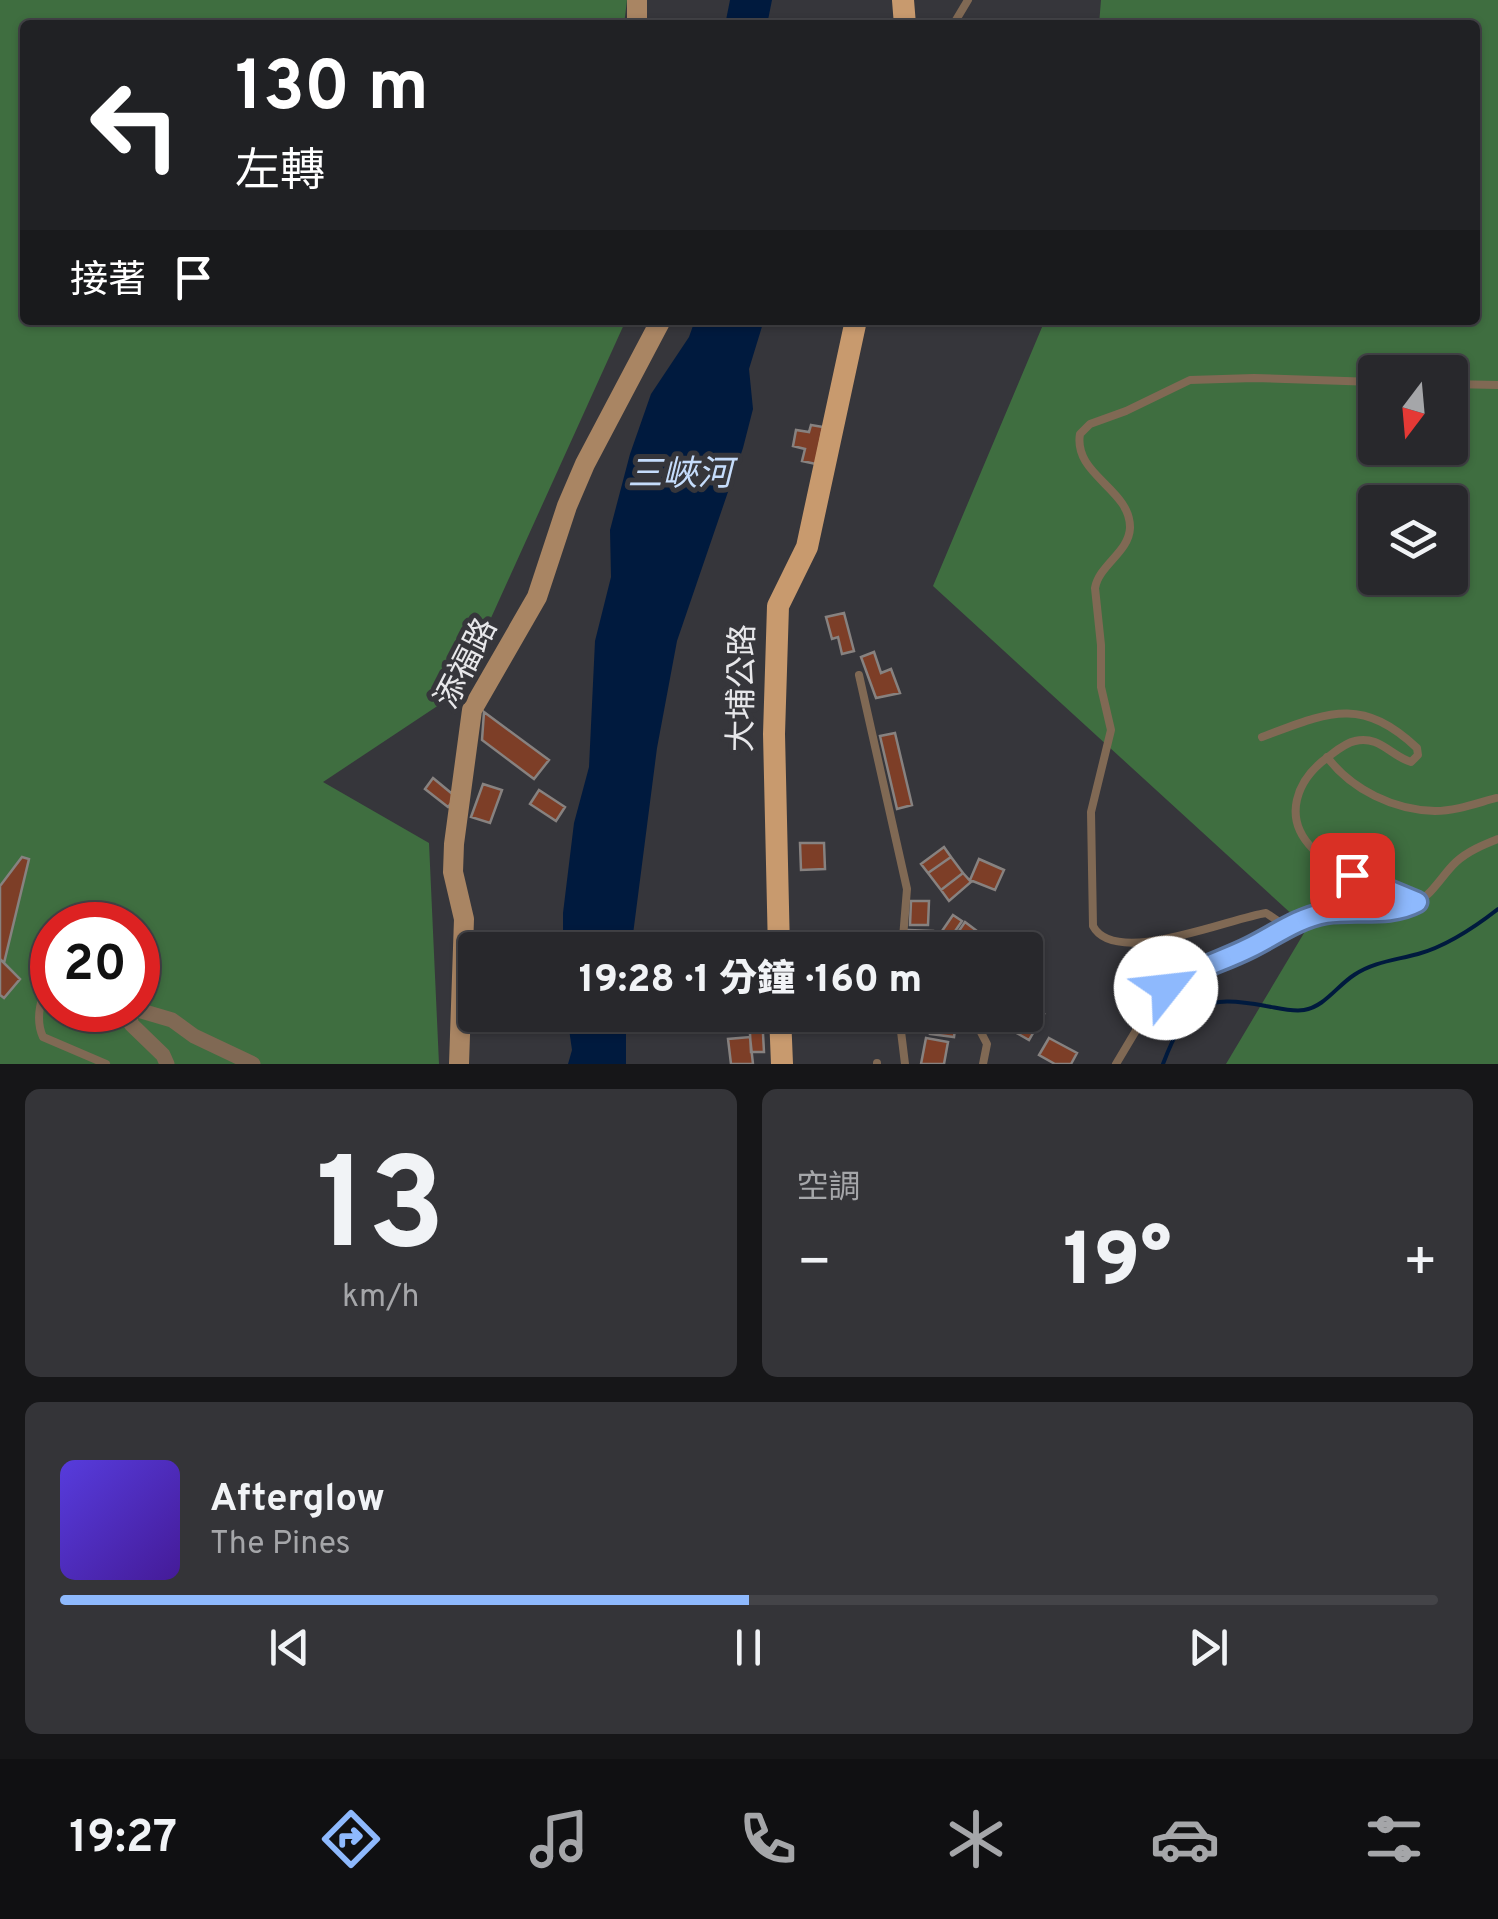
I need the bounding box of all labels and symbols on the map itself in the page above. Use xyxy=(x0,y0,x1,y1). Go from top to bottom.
north arrow xyxy=(1358,355,1468,465)
water label: 三峽河 xyxy=(627,454,738,498)
street label: 添福路 xyxy=(428,612,508,716)
street label: 大埔公路 xyxy=(723,624,765,752)
pin xyxy=(1310,833,1395,918)
speed limit sign: 20 xyxy=(30,902,160,1032)
position arrow xyxy=(1114,936,1218,1040)

